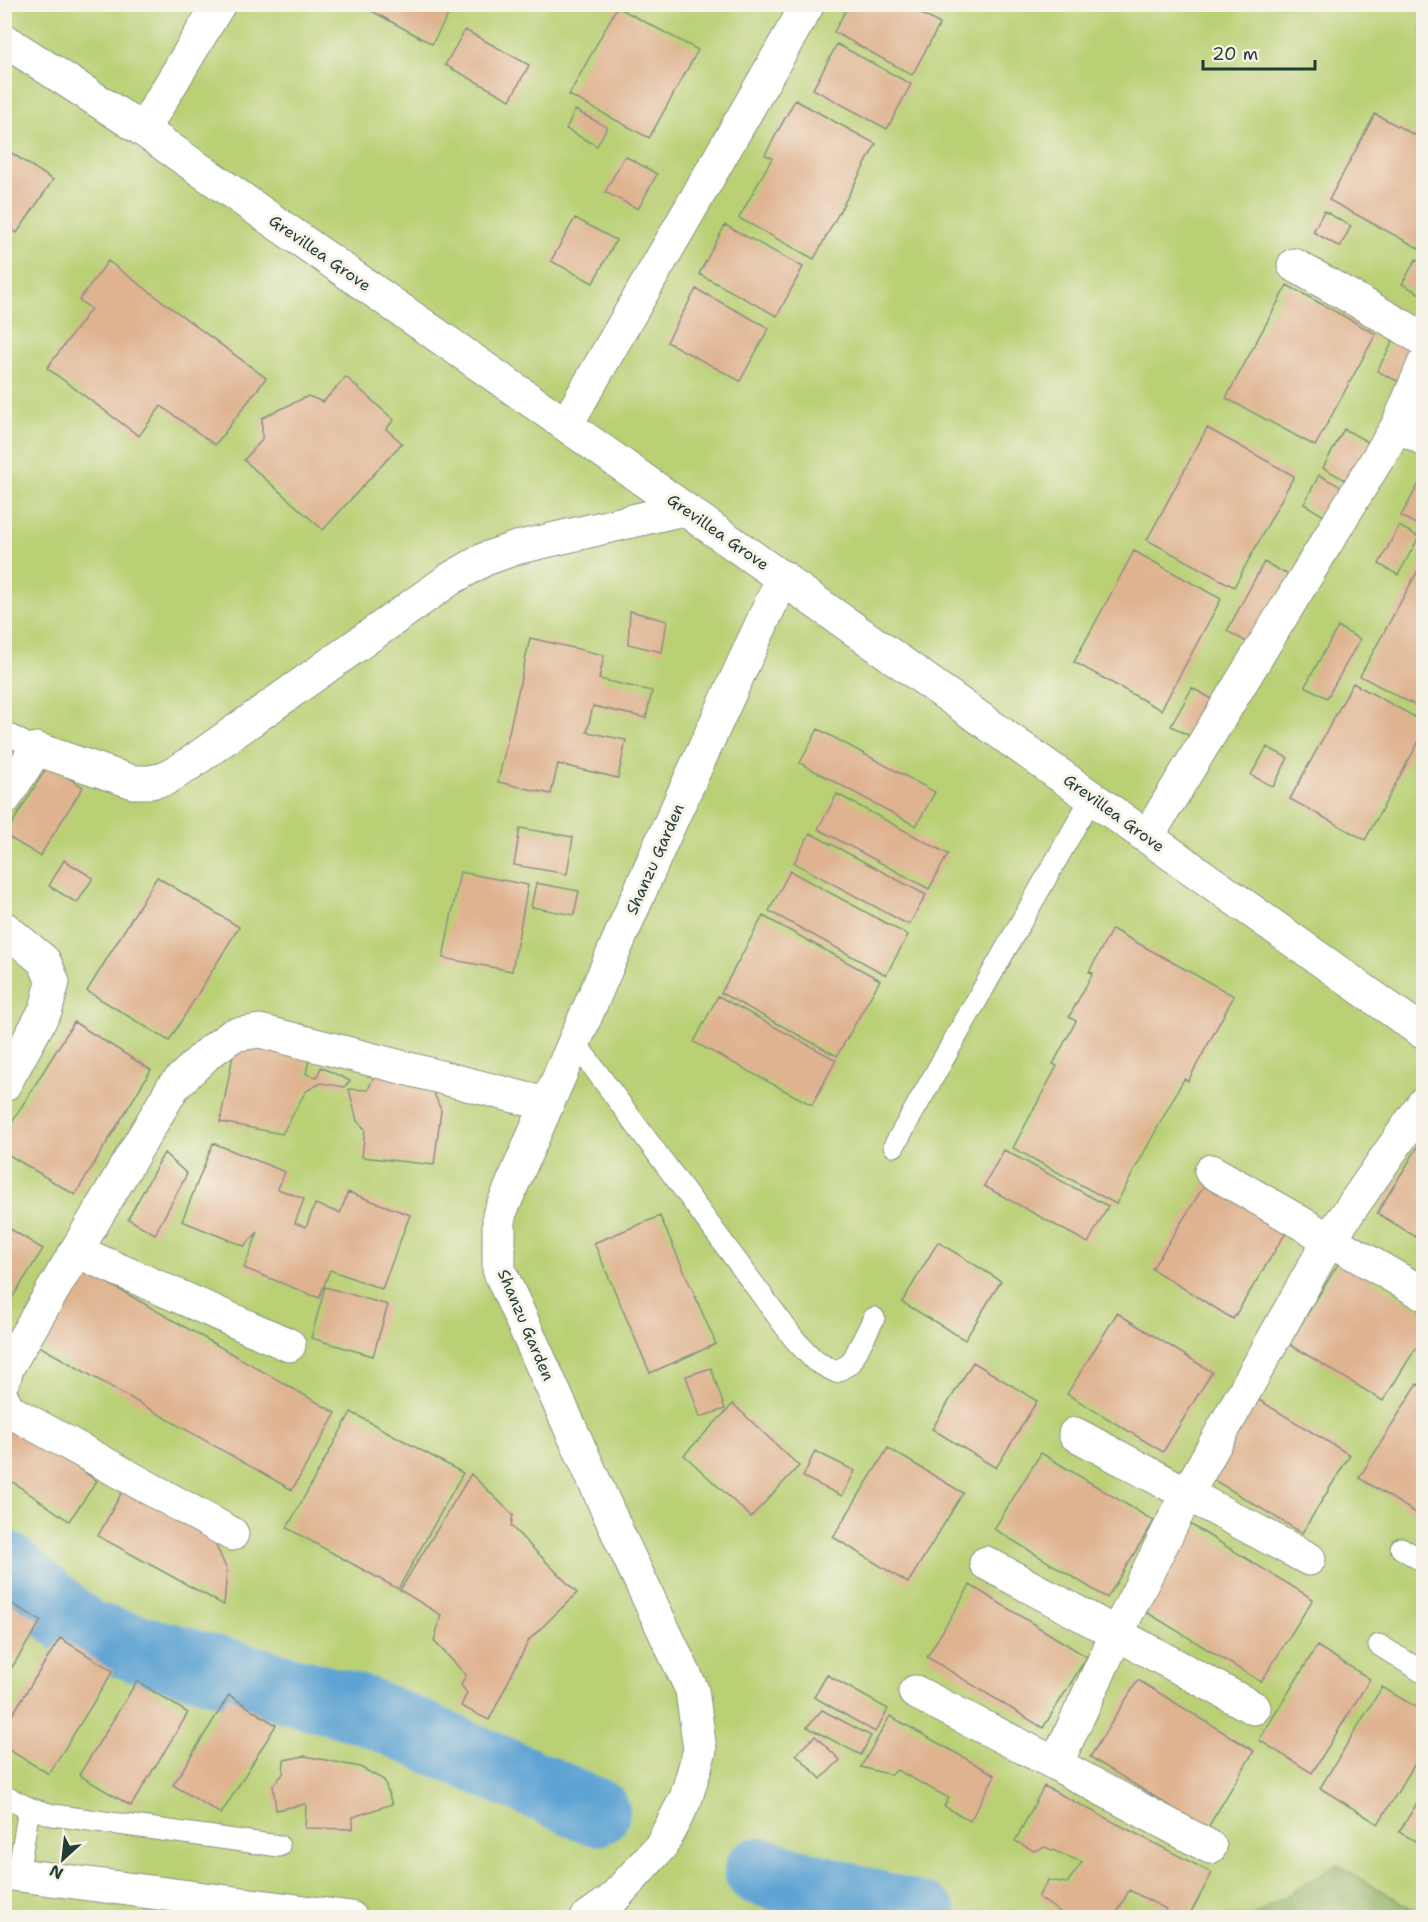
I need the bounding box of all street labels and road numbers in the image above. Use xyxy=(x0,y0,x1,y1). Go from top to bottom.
street label: Grevillea Grove xyxy=(265,210,375,296)
street label: Grevillea Grove xyxy=(663,489,773,575)
street label: Grevillea Grove xyxy=(1059,769,1169,857)
street label: Shanzu Garden xyxy=(621,800,689,918)
street label: Shanzu Garden xyxy=(493,1266,559,1384)

